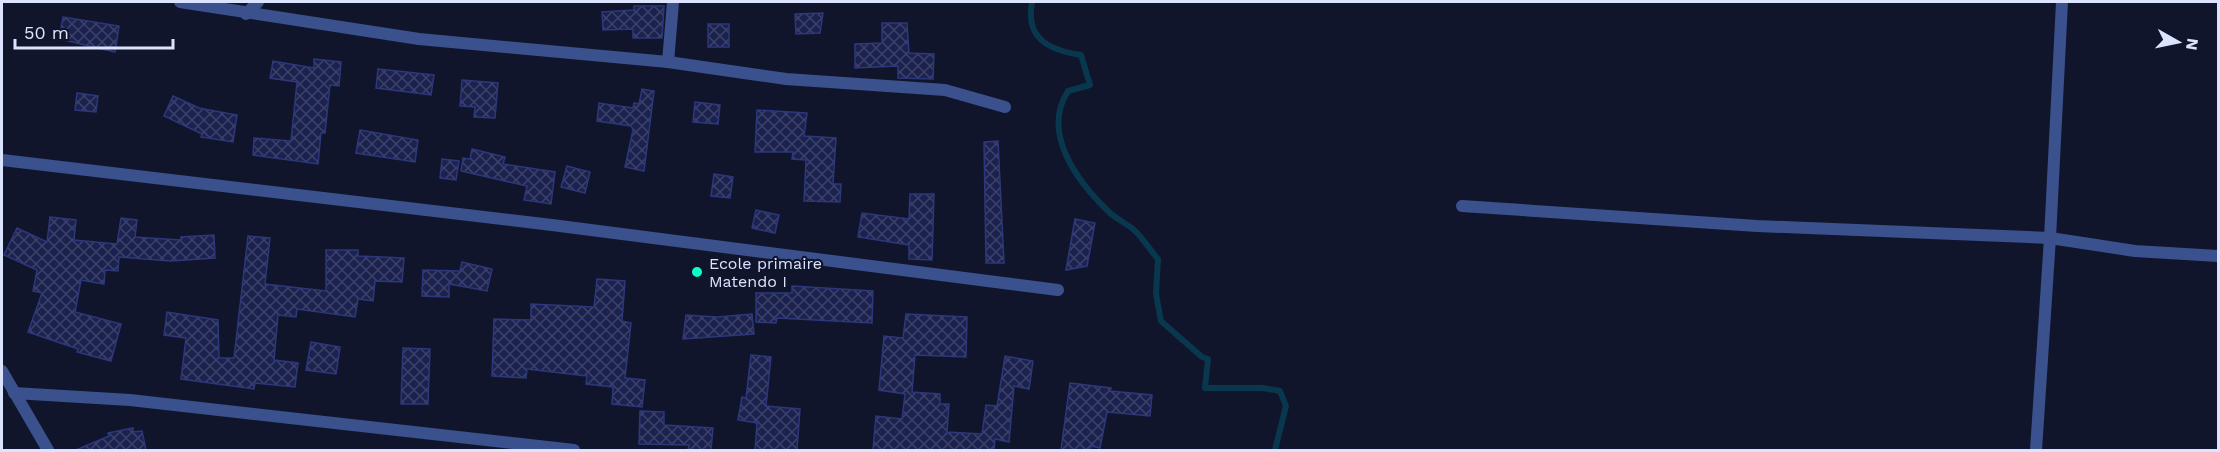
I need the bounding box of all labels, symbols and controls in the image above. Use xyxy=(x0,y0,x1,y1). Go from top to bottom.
scale bar xyxy=(15,12,172,50)
north arrow xyxy=(2148,12,2208,72)
text: 50 m xyxy=(24,22,69,43)
text: N xyxy=(2182,37,2203,52)
place label: Ecole primaire Matendo I xyxy=(709,254,822,291)
marker: Ecole primaire Matendo I xyxy=(690,265,704,279)

